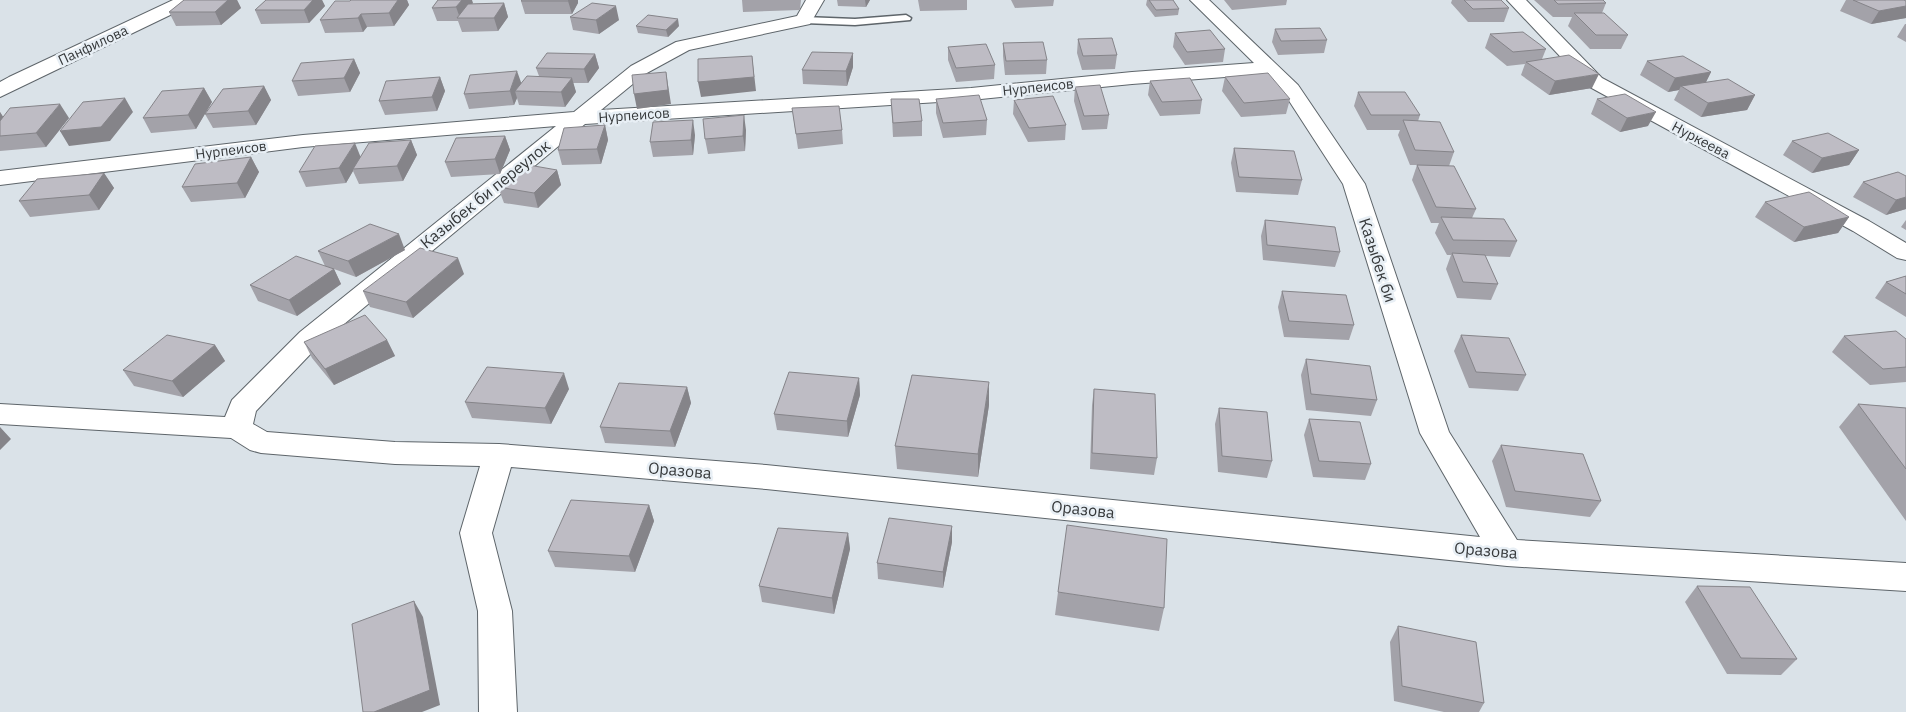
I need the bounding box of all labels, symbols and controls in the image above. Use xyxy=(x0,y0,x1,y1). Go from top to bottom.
street label: Панфилова xyxy=(55,21,131,69)
street label: Нурпеисов xyxy=(1001,74,1075,100)
street label: Нурпеисов xyxy=(598,104,670,126)
street label: Нуркеева xyxy=(1669,117,1734,163)
street label: Казыбек би переулок xyxy=(416,135,554,253)
street label: Нурпеисов xyxy=(194,137,268,163)
street label: Казыбек би xyxy=(1355,215,1401,305)
street label: Оразова xyxy=(647,457,713,483)
street label: Оразова xyxy=(1050,496,1116,522)
street label: Оразова xyxy=(1453,537,1519,563)

